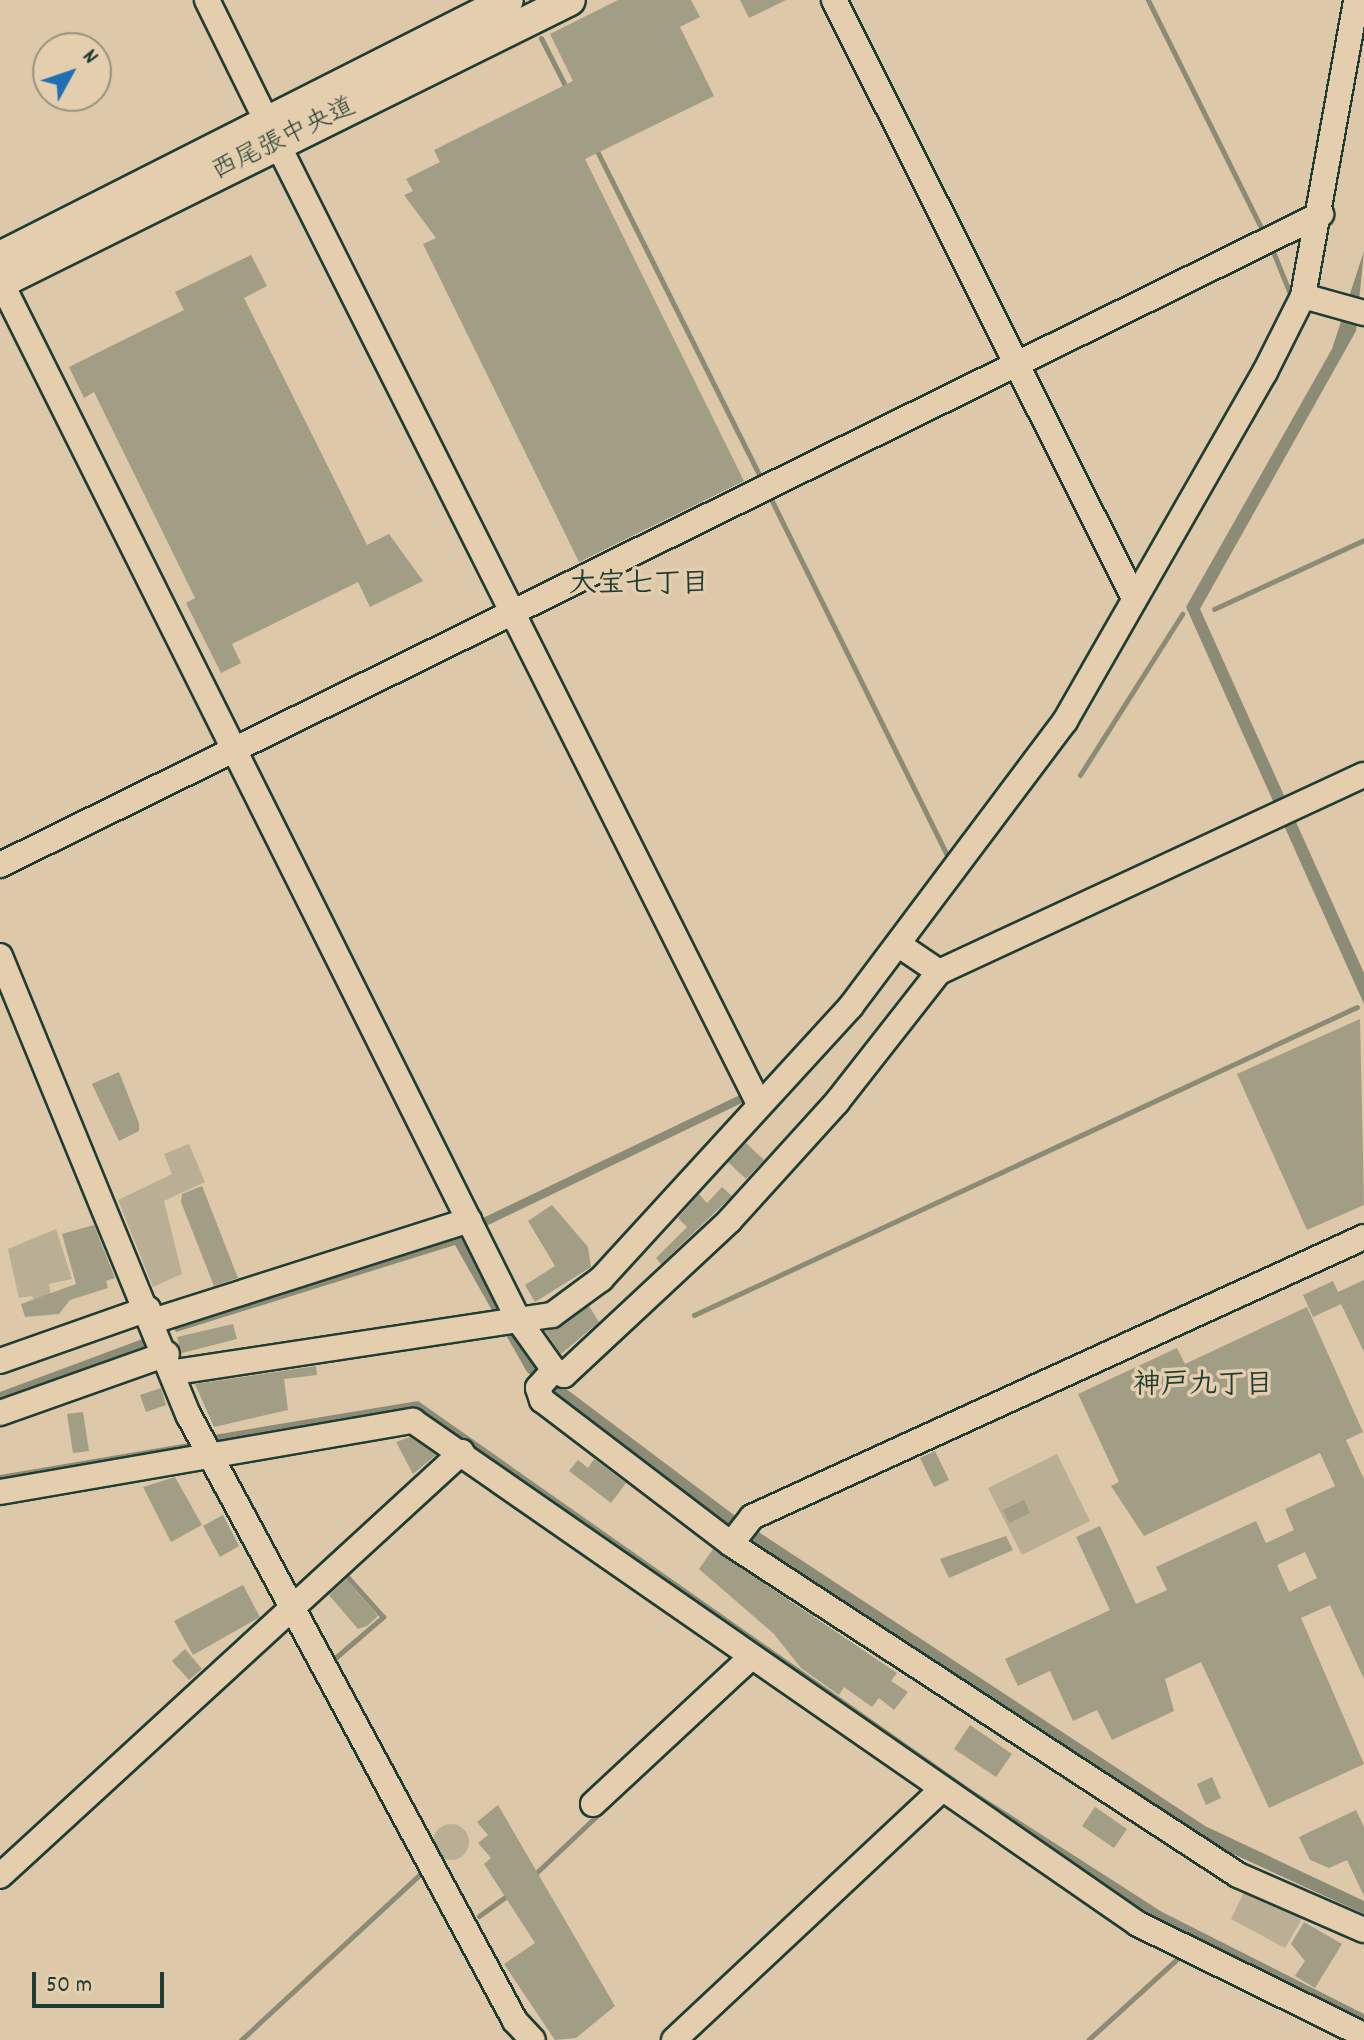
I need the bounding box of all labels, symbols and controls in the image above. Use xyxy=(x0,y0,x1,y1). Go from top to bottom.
north arrow xyxy=(32,32,112,112)
text: N xyxy=(74,43,105,72)
street label: 西尾張中央道 xyxy=(207,92,361,188)
district label: 大宝七丁目 xyxy=(569,569,709,603)
district label: 神戸九丁目 xyxy=(1133,1370,1273,1404)
scale bar xyxy=(36,1956,168,2006)
text: 50 m xyxy=(46,1969,92,2003)

